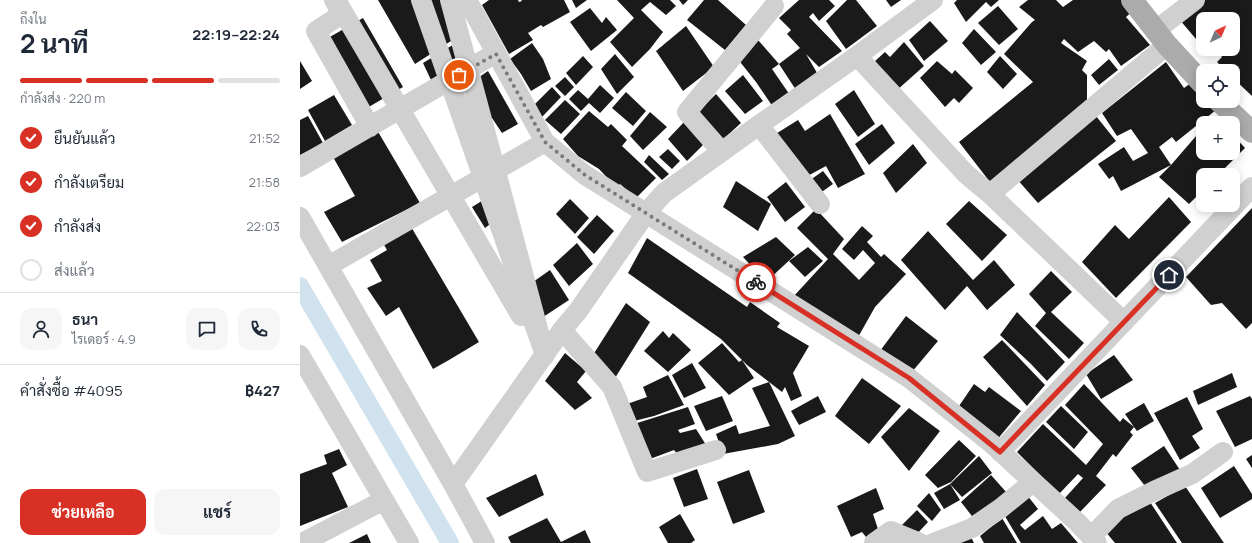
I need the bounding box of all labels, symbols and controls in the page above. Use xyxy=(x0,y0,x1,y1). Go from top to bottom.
text: ถึงใน xyxy=(20,10,47,28)
north arrow xyxy=(1196,12,1240,56)
map controls xyxy=(1196,12,1240,212)
text: 22:19–22:24 xyxy=(192,24,280,45)
text: 2 นาที xyxy=(20,25,88,61)
pin xyxy=(442,58,476,92)
icon: bag xyxy=(448,64,470,86)
button: locate xyxy=(1196,64,1240,108)
text: กำลังส่ง · 220 m xyxy=(20,89,105,107)
button: + xyxy=(1196,116,1240,160)
icon: check xyxy=(20,127,42,149)
text: ยืนยันแล้ว xyxy=(54,128,115,149)
text: 21:52 xyxy=(249,129,280,147)
button: − xyxy=(1196,168,1240,212)
icon: check xyxy=(20,171,42,193)
text: กำลังเตรียม xyxy=(54,172,124,193)
text: 21:58 xyxy=(249,173,280,191)
icon: check xyxy=(20,215,42,237)
text: กำลังส่ง xyxy=(54,216,101,237)
text: 22:03 xyxy=(246,217,280,235)
pin xyxy=(1152,258,1186,292)
text: ส่งแล้ว xyxy=(54,260,95,281)
courier xyxy=(736,262,776,302)
icon: home xyxy=(1158,264,1180,286)
icon: bike xyxy=(745,271,767,293)
button: person xyxy=(20,308,62,350)
button: chat xyxy=(186,308,228,350)
button: phone xyxy=(238,308,280,350)
text: ธนา xyxy=(72,309,98,330)
text: ไรเดอร์ · 4.9 xyxy=(72,330,136,348)
text: คำสั่งซื้อ #4095 xyxy=(20,380,123,401)
text: ฿427 xyxy=(245,380,280,401)
button: ช่วยเหลือ xyxy=(20,489,146,535)
button: แชร์ xyxy=(154,489,280,535)

